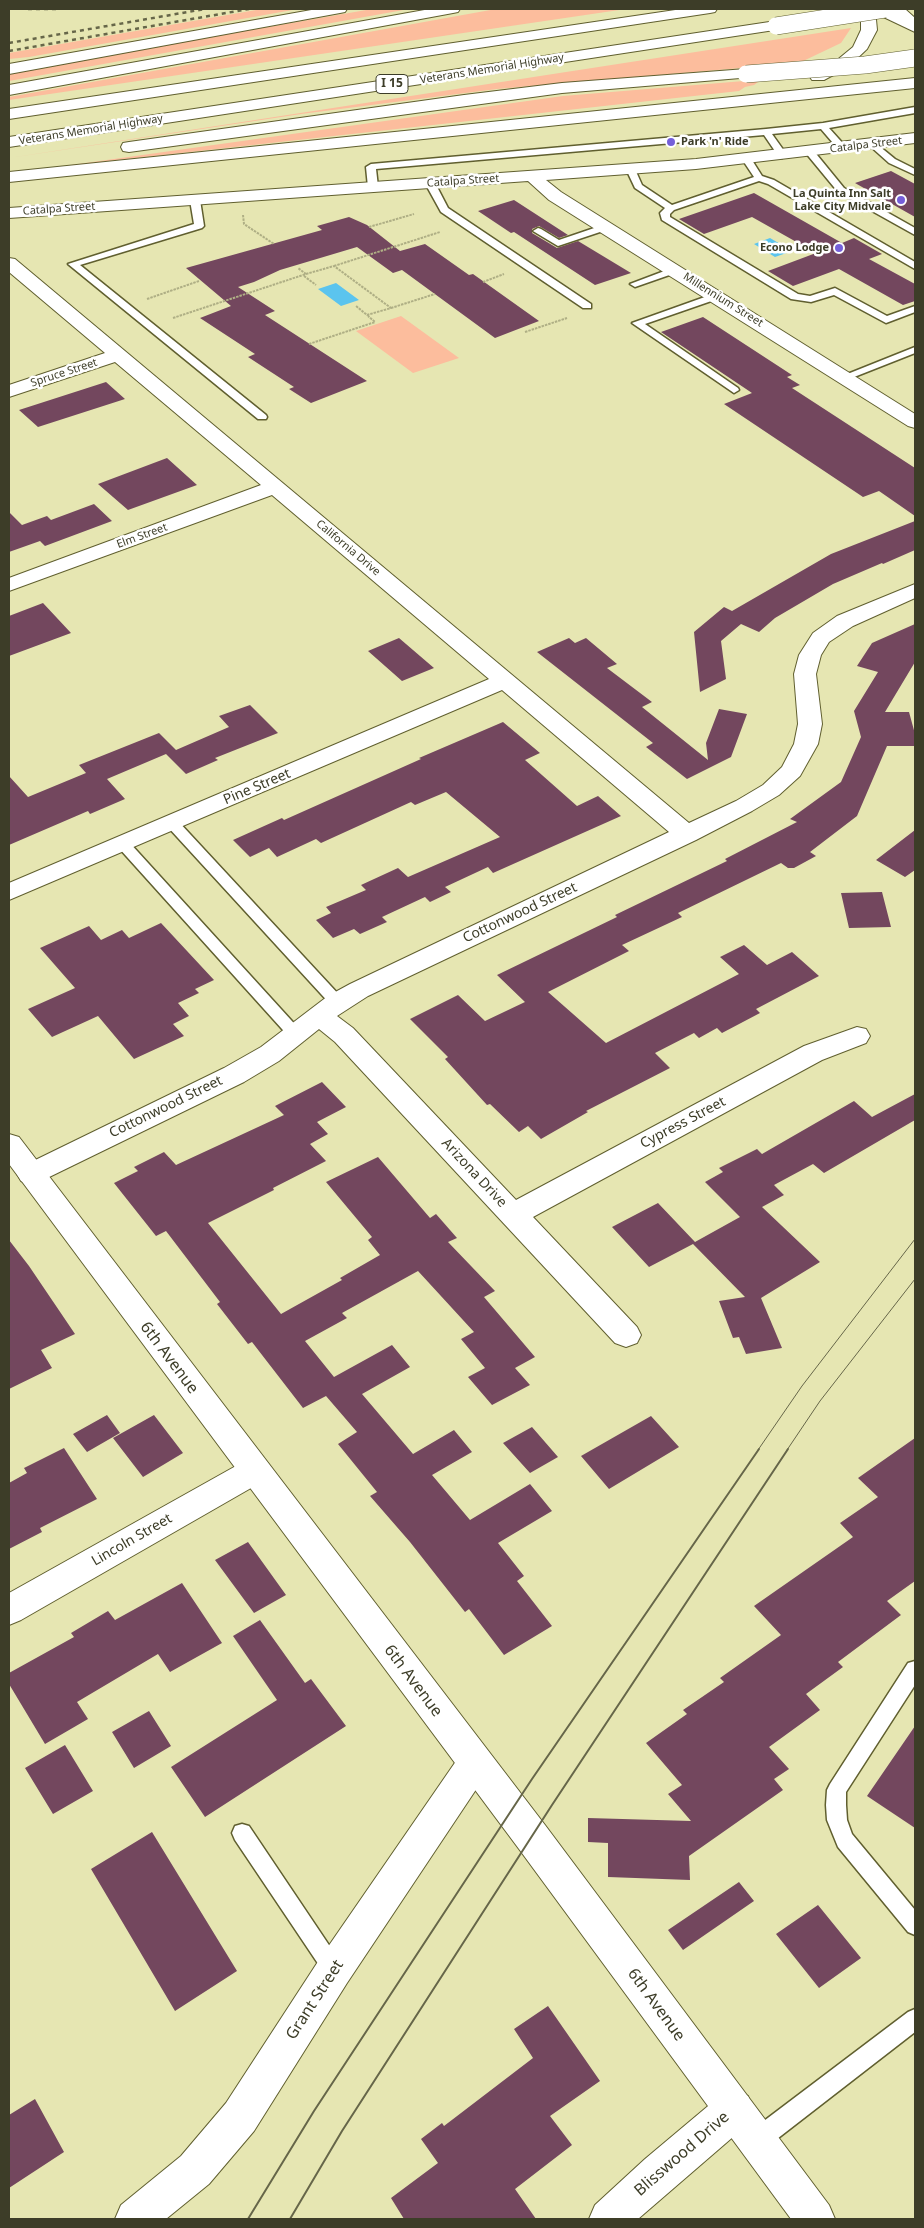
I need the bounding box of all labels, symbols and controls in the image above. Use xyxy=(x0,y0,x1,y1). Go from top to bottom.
street label: Veterans Memorial Highway xyxy=(419,51,565,87)
road number: I 15 xyxy=(376,74,408,94)
street label: Veterans Memorial Highway xyxy=(18,112,164,148)
street label: Catalpa Street xyxy=(829,134,903,156)
place label: Park 'n' Ride xyxy=(681,135,748,149)
marker: Park 'n' Ride xyxy=(665,136,677,148)
street label: Catalpa Street xyxy=(426,172,500,190)
place label: La Quinta Inn Salt Lake City Midvale xyxy=(793,187,891,213)
marker: La Quinta Inn Salt Lake City Midvale xyxy=(895,194,907,206)
street label: Catalpa Street xyxy=(22,200,96,218)
place label: Econo Lodge xyxy=(760,241,829,255)
marker: Econo Lodge xyxy=(833,242,845,254)
street label: Millennium Street xyxy=(681,270,765,330)
street label: Spruce Street xyxy=(29,356,99,390)
street label: California Drive xyxy=(313,517,383,579)
street label: Elm Street xyxy=(115,521,169,551)
street label: Pine Street xyxy=(221,765,293,809)
street label: Cottonwood Street xyxy=(460,879,580,947)
street label: Cottonwood Street xyxy=(107,1072,225,1142)
street label: Cypress Street xyxy=(637,1093,729,1153)
street label: Arizona Drive xyxy=(438,1135,510,1211)
street label: 6th Avenue xyxy=(136,1318,202,1398)
street label: Lincoln Street xyxy=(89,1510,175,1570)
street label: 6th Avenue xyxy=(380,1641,446,1721)
street label: Grant Street xyxy=(282,1956,348,2044)
street label: 6th Avenue xyxy=(623,1965,689,2045)
street label: Blisswood Drive xyxy=(631,2108,733,2200)

